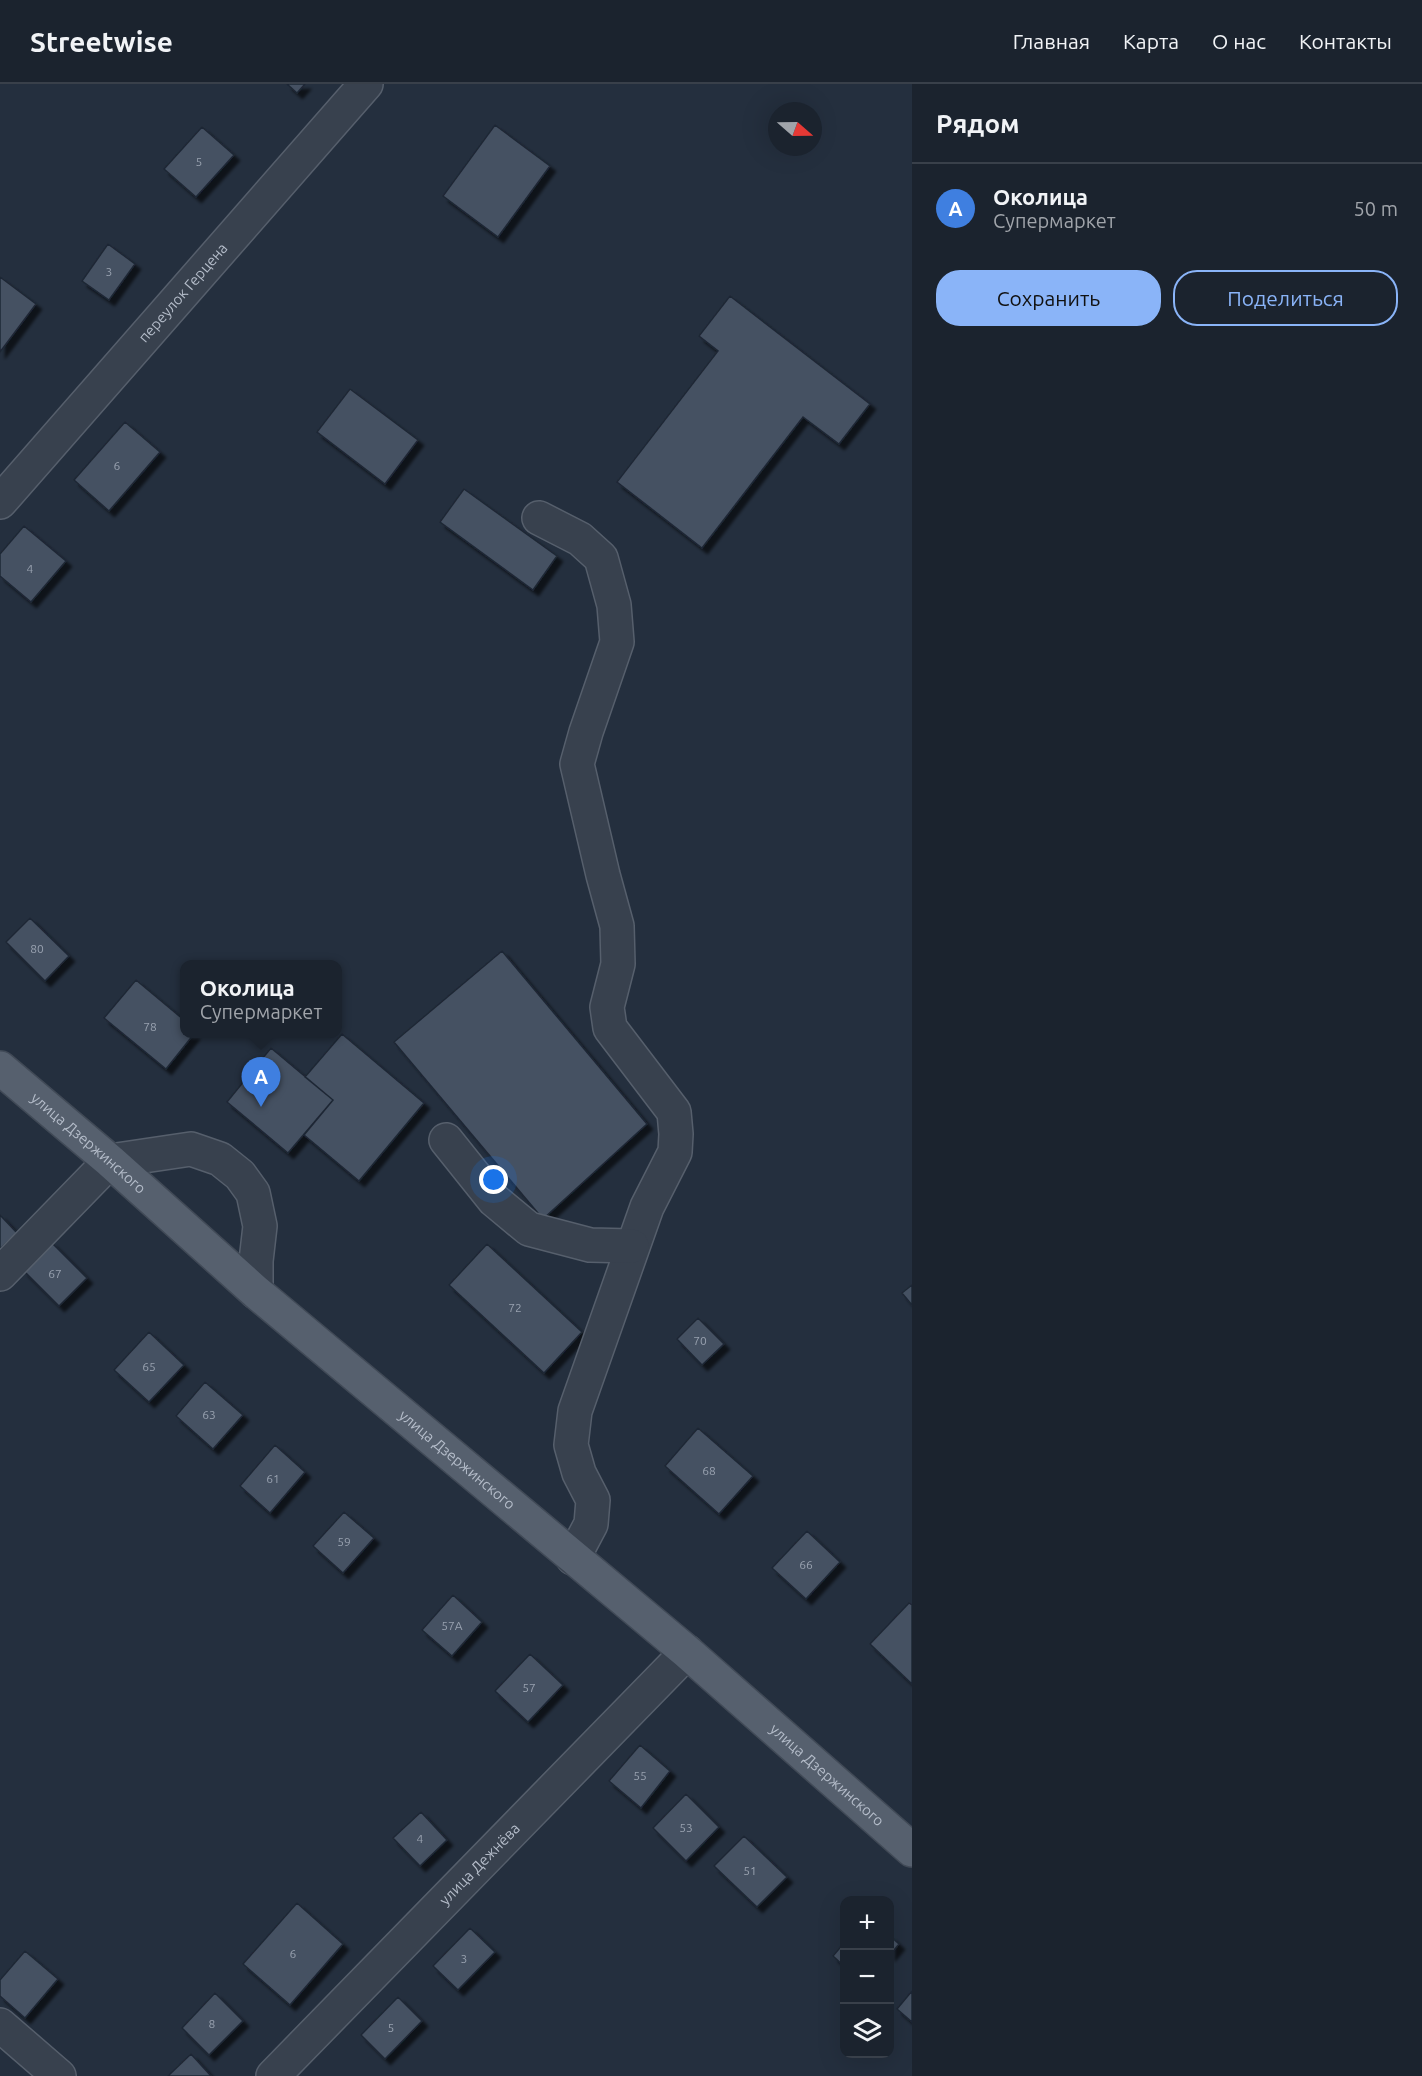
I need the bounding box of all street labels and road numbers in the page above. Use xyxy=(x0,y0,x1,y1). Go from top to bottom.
street label: переулок Герцена xyxy=(135,239,231,346)
street label: улица Дзержинского xyxy=(28,1089,149,1197)
street label: улица Дзержинского xyxy=(396,1406,519,1513)
street label: улица Дзержинского xyxy=(767,1720,888,1829)
street label: улица Дежнёва xyxy=(436,1819,523,1908)

